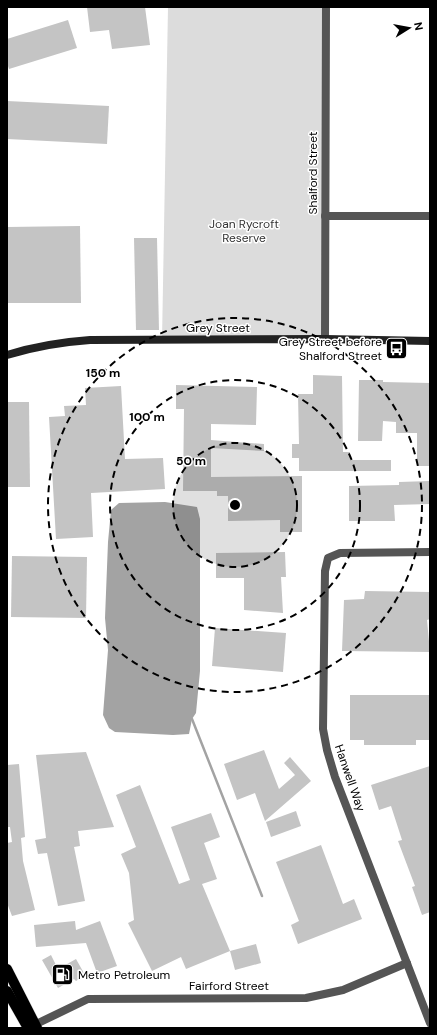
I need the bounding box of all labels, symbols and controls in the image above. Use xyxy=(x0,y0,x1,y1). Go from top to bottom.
north arrow xyxy=(389,8,429,48)
text: N xyxy=(411,21,426,31)
street label: Shalford Street xyxy=(305,131,321,214)
park label: Joan Rycroft Reserve xyxy=(209,216,279,246)
street label: Grey Street xyxy=(186,320,250,336)
place label: Grey Street before Shalford Street xyxy=(279,334,382,364)
bus stop icon: Grey Street before Shalford Street xyxy=(384,336,410,362)
text: 150 m xyxy=(86,365,120,381)
text: 100 m xyxy=(129,409,165,425)
text: 50 m xyxy=(176,453,206,469)
centre of rings xyxy=(228,498,242,512)
street label: Hanwell Way xyxy=(331,742,369,814)
fuel station icon: Metro Petroleum xyxy=(50,962,76,988)
place label: Metro Petroleum xyxy=(78,967,170,983)
street label: Fairford Street xyxy=(189,978,269,994)

